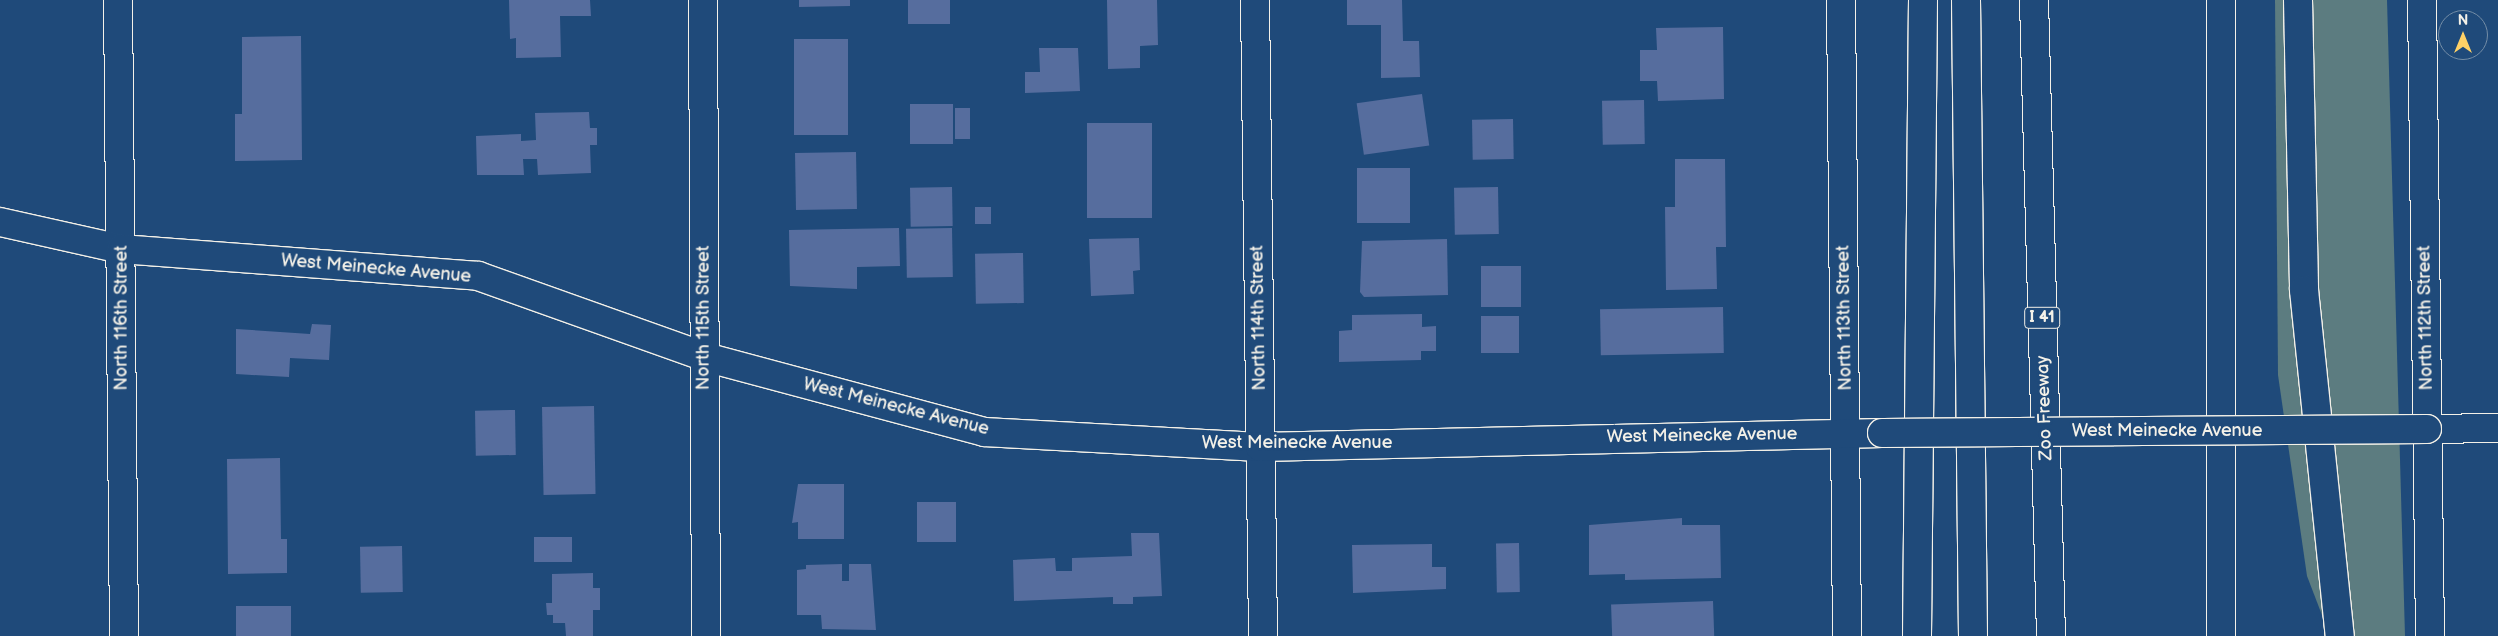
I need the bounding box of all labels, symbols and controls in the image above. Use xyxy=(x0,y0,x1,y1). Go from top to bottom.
north arrow xyxy=(2438,10,2488,60)
text: N xyxy=(2458,12,2468,29)
street label: North 116th Street xyxy=(111,245,133,391)
street label: North 114th Street xyxy=(1247,245,1271,391)
street label: North 113th Street xyxy=(1833,245,1857,391)
street label: North 112th Street xyxy=(2414,245,2438,391)
street label: North 115th Street xyxy=(693,246,715,390)
street label: West Meinecke Avenue xyxy=(280,250,472,288)
road number: I 41 xyxy=(2023,304,2061,332)
street label: Zoo Freeway xyxy=(2032,355,2058,461)
street label: West Meinecke Avenue xyxy=(801,373,991,441)
street label: West Meinecke Avenue xyxy=(2072,420,2262,442)
street label: West Meinecke Avenue xyxy=(1607,424,1797,448)
street label: West Meinecke Avenue xyxy=(1202,432,1392,454)

